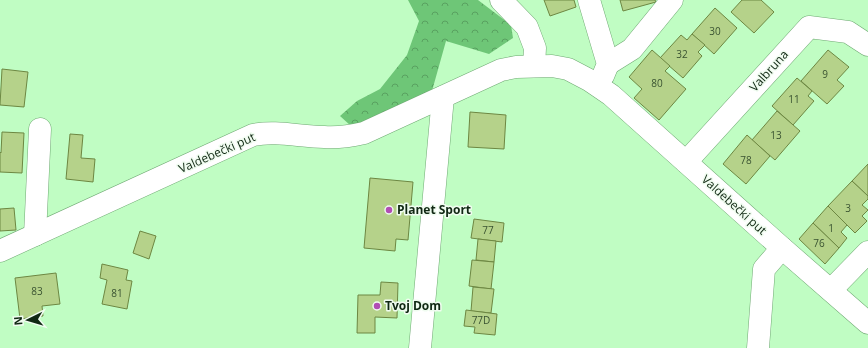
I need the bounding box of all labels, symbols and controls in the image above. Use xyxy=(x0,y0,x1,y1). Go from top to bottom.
house number: 30 xyxy=(709,24,721,38)
street label: Valbruna xyxy=(745,46,792,95)
house number: 32 xyxy=(676,47,688,61)
house number: 9 xyxy=(822,67,828,81)
house number: 80 xyxy=(651,76,663,90)
house number: 11 xyxy=(788,92,800,106)
street label: Valdebečki put xyxy=(176,128,258,177)
house number: 13 xyxy=(770,128,782,142)
house number: 78 xyxy=(740,153,752,167)
street label: Valdebečki put xyxy=(698,171,771,238)
place label: Planet Sport xyxy=(397,201,471,218)
house number: 3 xyxy=(845,201,851,215)
marker: Planet Sport xyxy=(384,205,394,215)
house number: 1 xyxy=(828,221,834,235)
house number: 77 xyxy=(482,223,494,237)
house number: 76 xyxy=(813,236,825,250)
house number: 83 xyxy=(31,284,43,298)
house number: 81 xyxy=(111,286,123,300)
place label: Tvoj Dom xyxy=(385,297,441,314)
north arrow xyxy=(8,300,48,340)
marker: Tvoj Dom xyxy=(372,301,382,311)
house number: 77D xyxy=(472,313,490,327)
text: N xyxy=(10,316,25,326)

